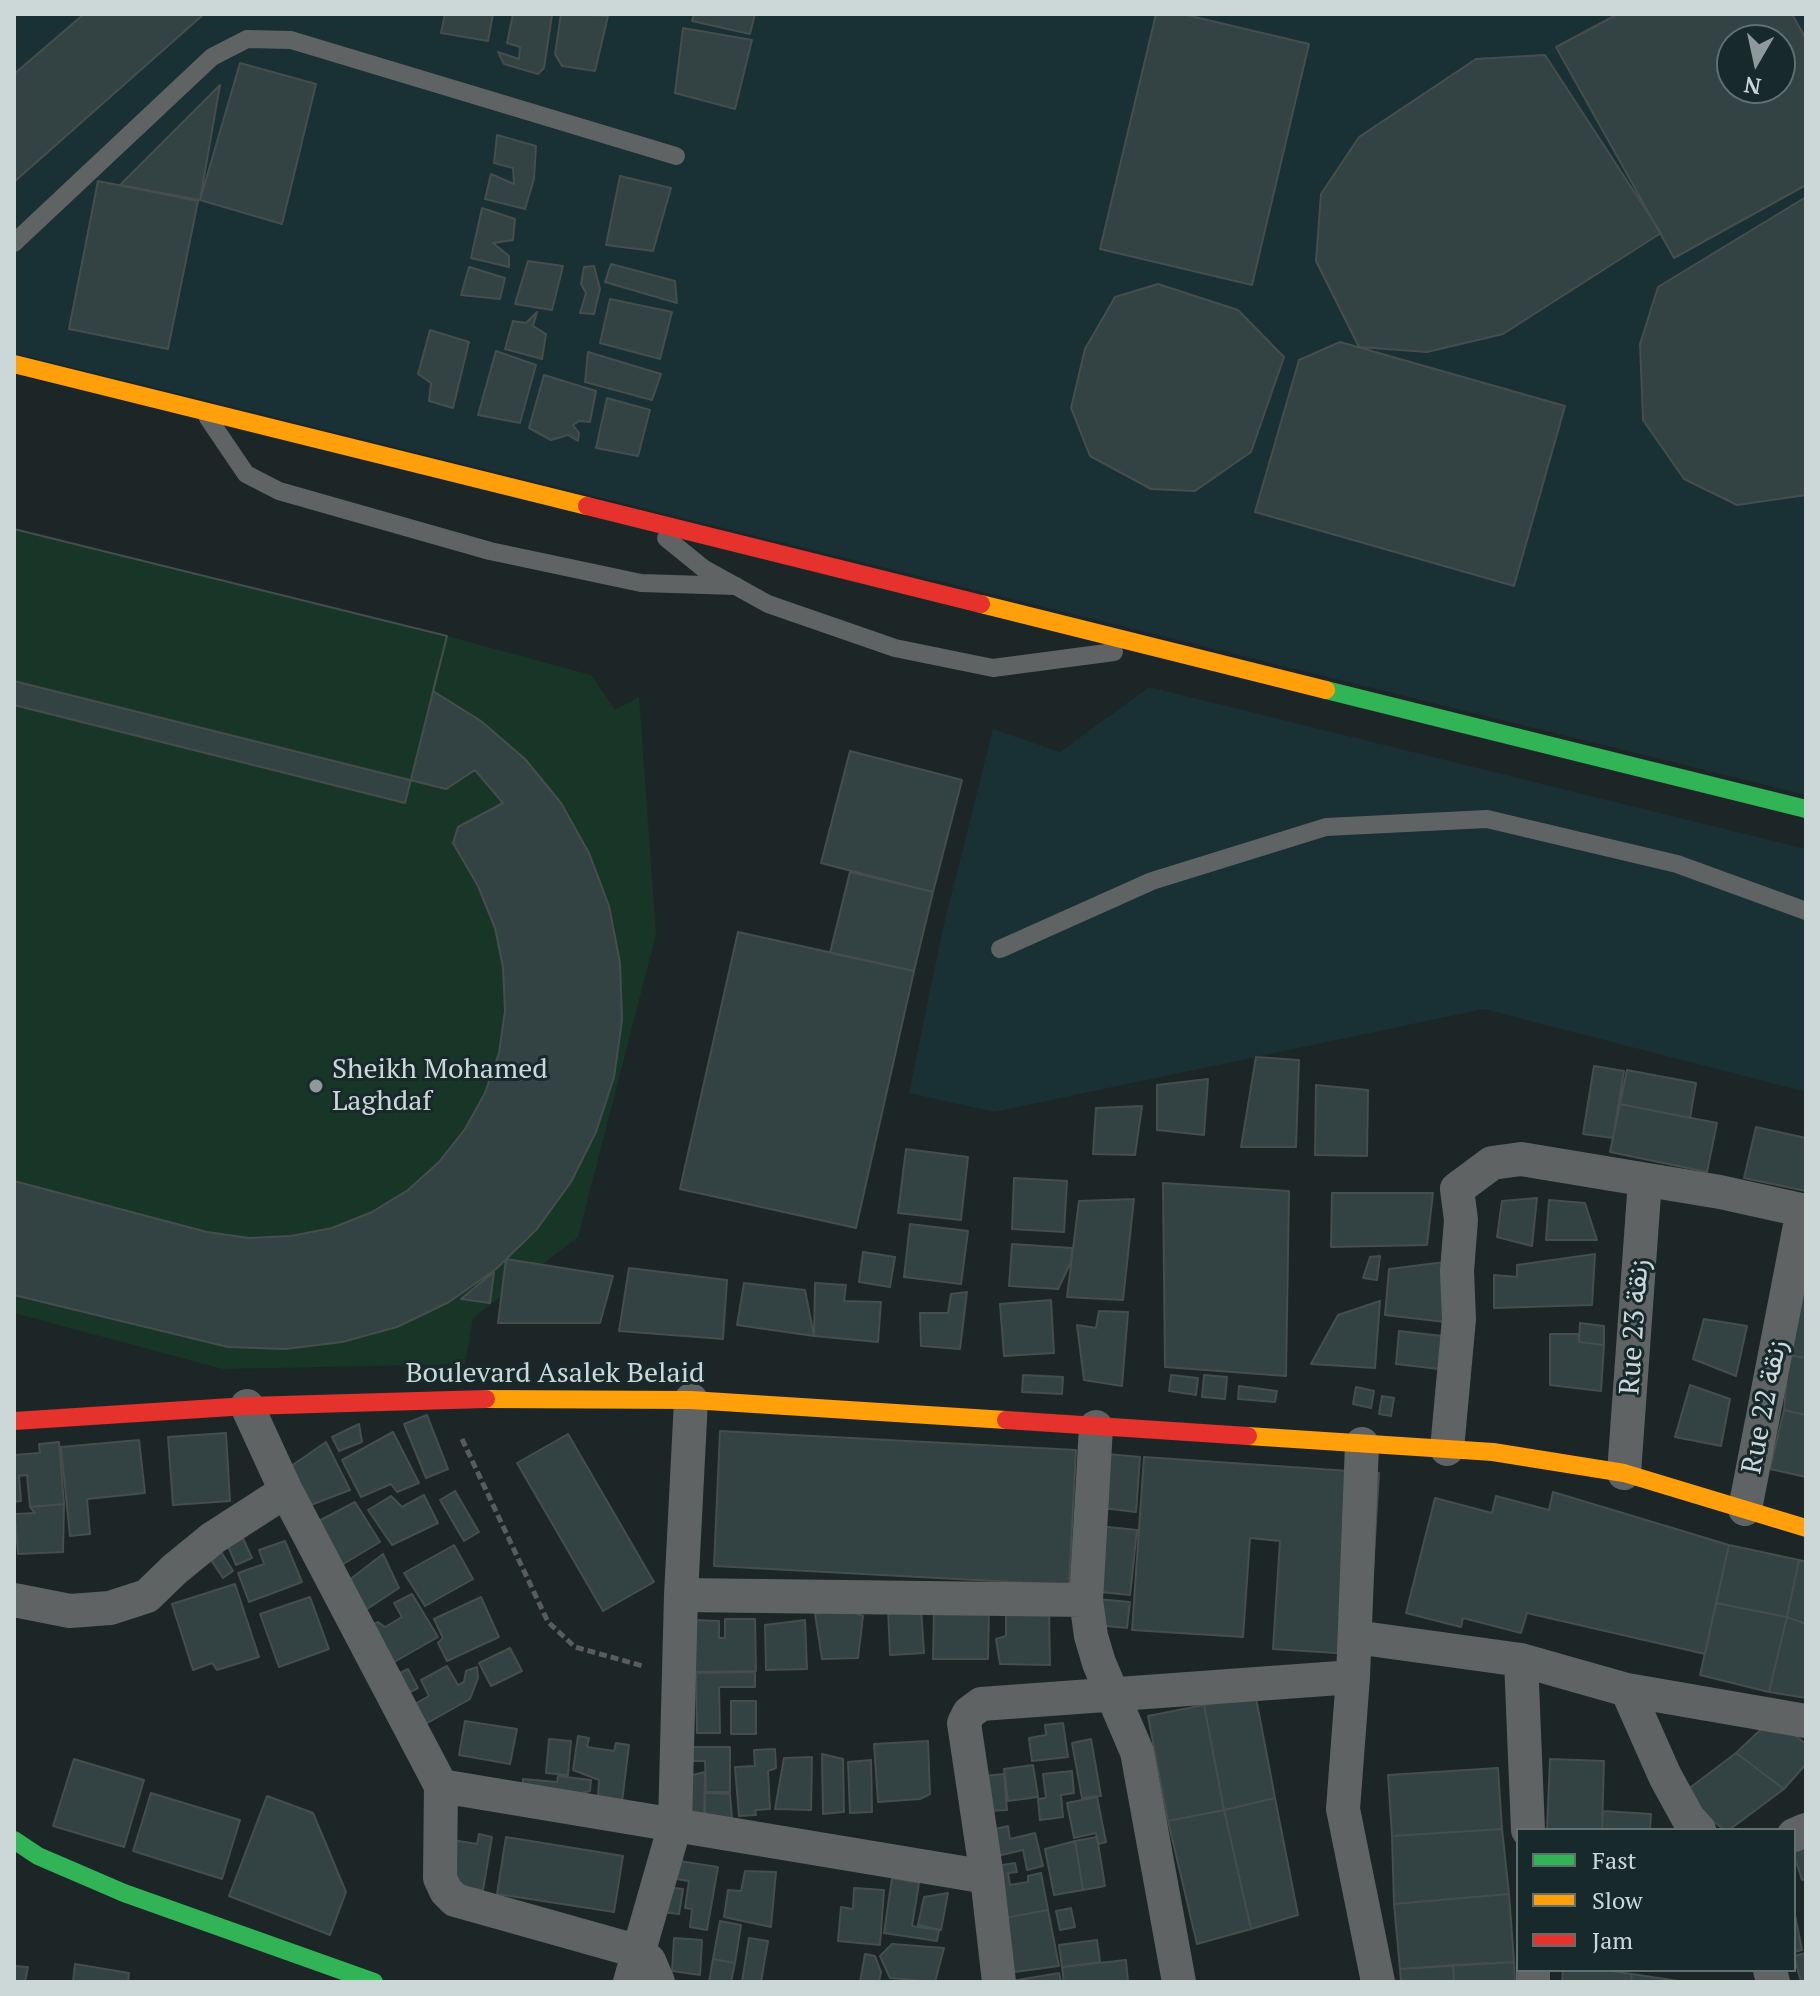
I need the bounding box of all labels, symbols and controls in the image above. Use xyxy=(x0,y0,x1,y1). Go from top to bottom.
north arrow xyxy=(1716,24,1796,104)
text: N xyxy=(1742,71,1763,102)
place label: Sheikh Mohamed Laghdaf xyxy=(332,1053,548,1119)
marker: Sheikh Mohamed Laghdaf xyxy=(307,1077,325,1095)
street label: Rue 23 زنقة xyxy=(1614,1258,1656,1396)
street label: Rue 22 زنقة xyxy=(1736,1337,1794,1477)
street label: Boulevard Asalek Belaid xyxy=(405,1357,705,1391)
legend xyxy=(1516,1828,1796,1972)
text: Fast xyxy=(1592,1844,1636,1876)
text: Slow xyxy=(1592,1884,1643,1916)
text: Jam xyxy=(1592,1924,1633,1956)

